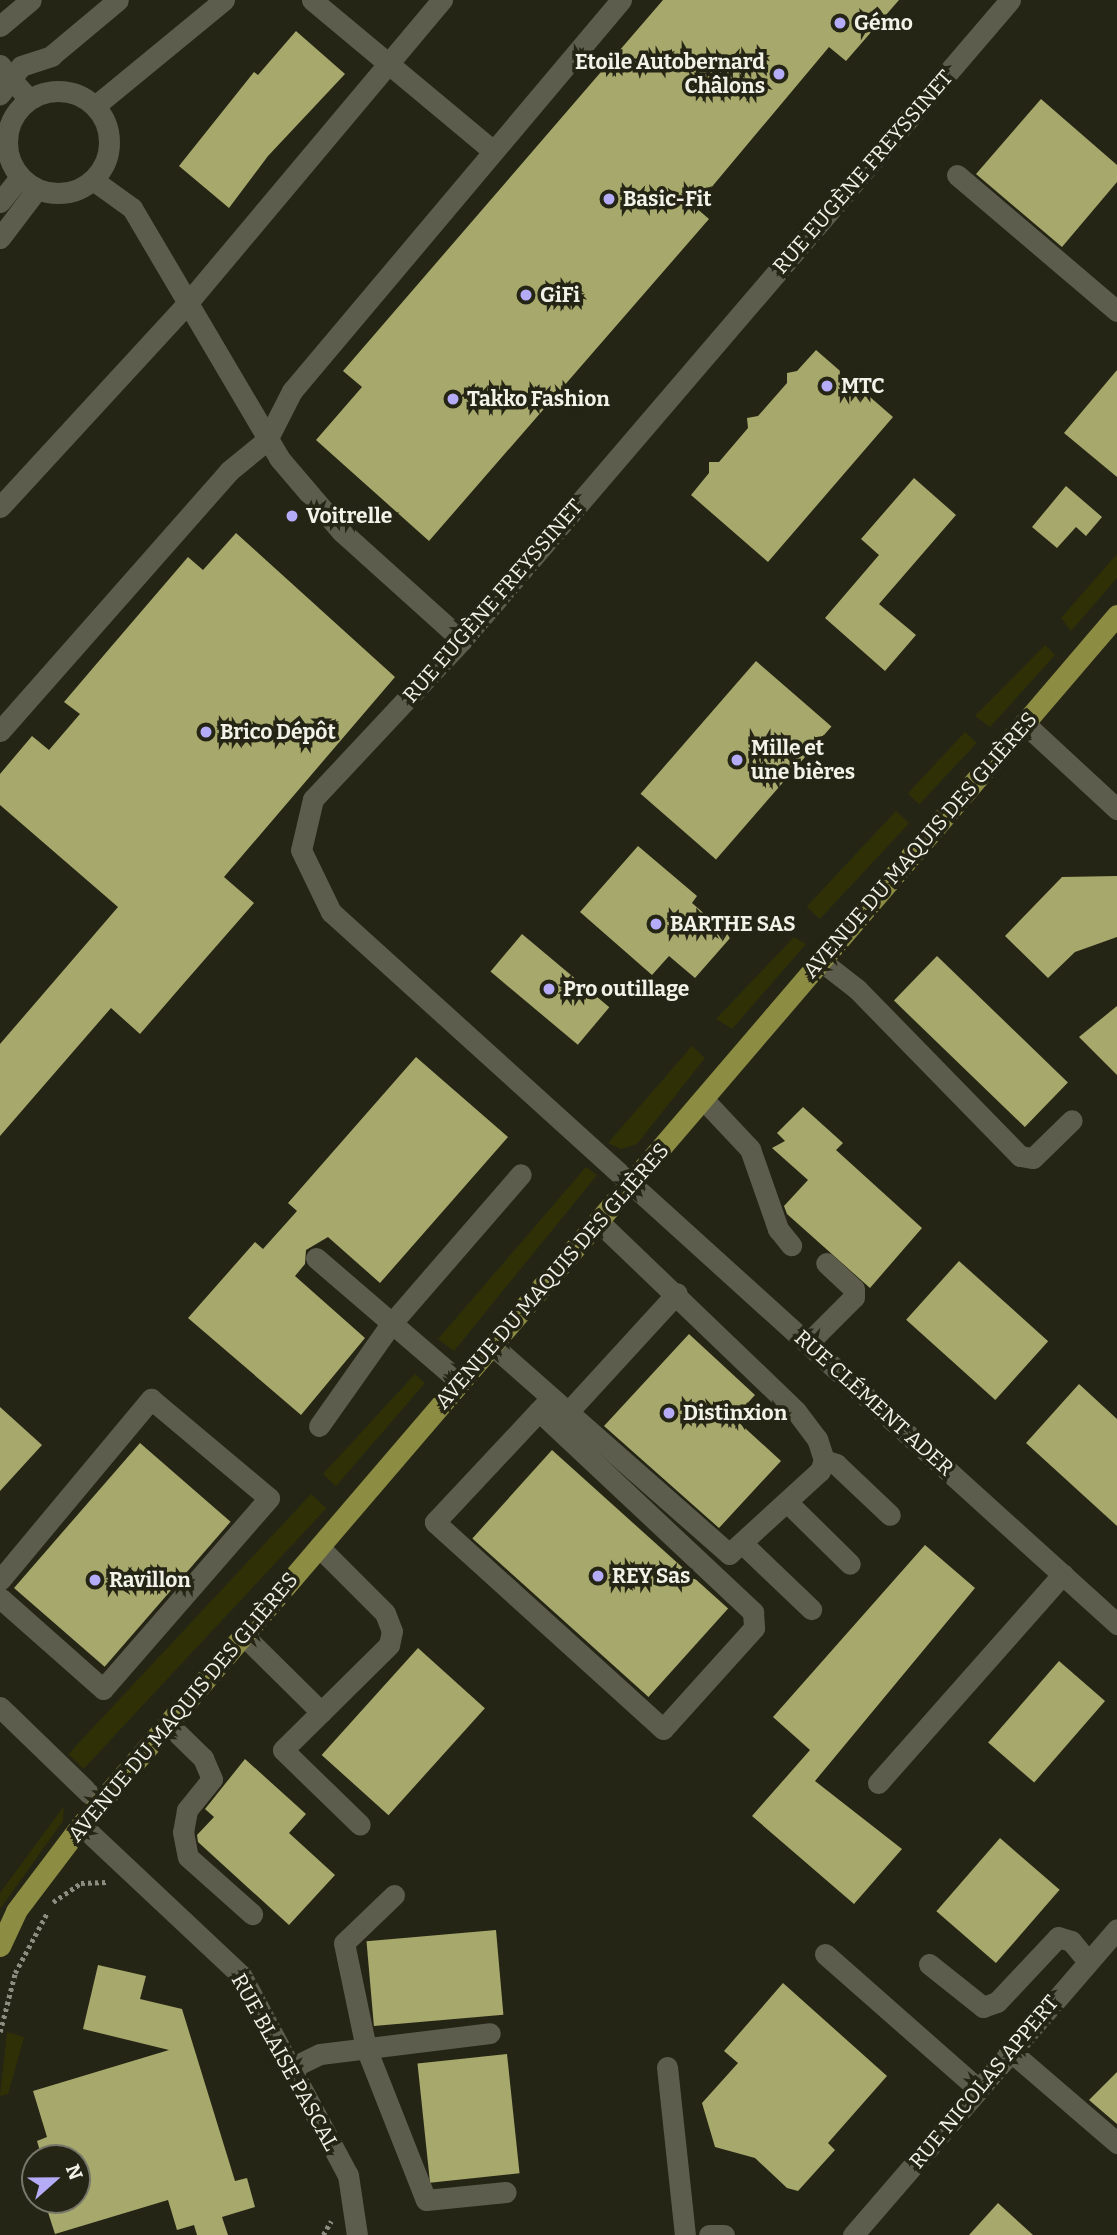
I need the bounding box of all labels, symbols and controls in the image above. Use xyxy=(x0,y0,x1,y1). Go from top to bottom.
place label: Gémo xyxy=(854,10,913,36)
marker: Gémo xyxy=(832,15,848,31)
place label: Etoile Autobernard Châlons xyxy=(575,49,765,99)
street label: RUE EUGÈNE FREYSSINET xyxy=(768,65,958,279)
marker: Etoile Autobernard Châlons xyxy=(771,66,787,82)
place label: Basic-Fit xyxy=(623,186,711,212)
marker: Basic-Fit xyxy=(601,191,617,207)
place label: GiFi xyxy=(540,282,580,308)
marker: GiFi xyxy=(518,287,534,303)
place label: MTC xyxy=(841,373,885,399)
marker: MTC xyxy=(819,378,835,394)
place label: Takko Fashion xyxy=(467,386,610,412)
marker: Takko Fashion xyxy=(445,391,461,407)
street label: RUE EUGÈNE FREYSSINET xyxy=(398,494,588,708)
place label: Voitrelle xyxy=(306,503,392,529)
marker: Voitrelle xyxy=(284,508,300,524)
street label: AVENUE DU MAQUIS DES GLIÈRES xyxy=(798,707,1042,983)
place label: Brico Dépôt xyxy=(220,719,336,745)
marker: Brico Dépôt xyxy=(198,724,214,740)
place label: Mille et une bières xyxy=(751,735,855,785)
marker: Mille et une bières xyxy=(729,752,745,768)
place label: BARTHE SAS xyxy=(670,911,796,937)
marker: BARTHE SAS xyxy=(648,916,664,932)
place label: Pro outillage xyxy=(563,976,689,1002)
marker: Pro outillage xyxy=(541,981,557,997)
street label: AVENUE DU MAQUIS DES GLIÈRES xyxy=(430,1138,674,1414)
street label: RUE CLÉMENT ADER xyxy=(789,1325,959,1481)
place label: Distinxion xyxy=(683,1400,787,1426)
marker: Distinxion xyxy=(661,1405,677,1421)
place label: REY Sas xyxy=(612,1563,690,1589)
street label: AVENUE DU MAQUIS DES GLIÈRES xyxy=(63,1567,303,1847)
place label: Ravillon xyxy=(109,1567,191,1593)
marker: REY Sas xyxy=(590,1568,606,1584)
marker: Ravillon xyxy=(87,1572,103,1588)
street label: RUE BLAISE PASCAL xyxy=(226,1969,344,2155)
street label: RUE NICOLAS APPERT xyxy=(904,1990,1064,2174)
north arrow xyxy=(21,2144,91,2214)
text: N xyxy=(61,2161,88,2183)

